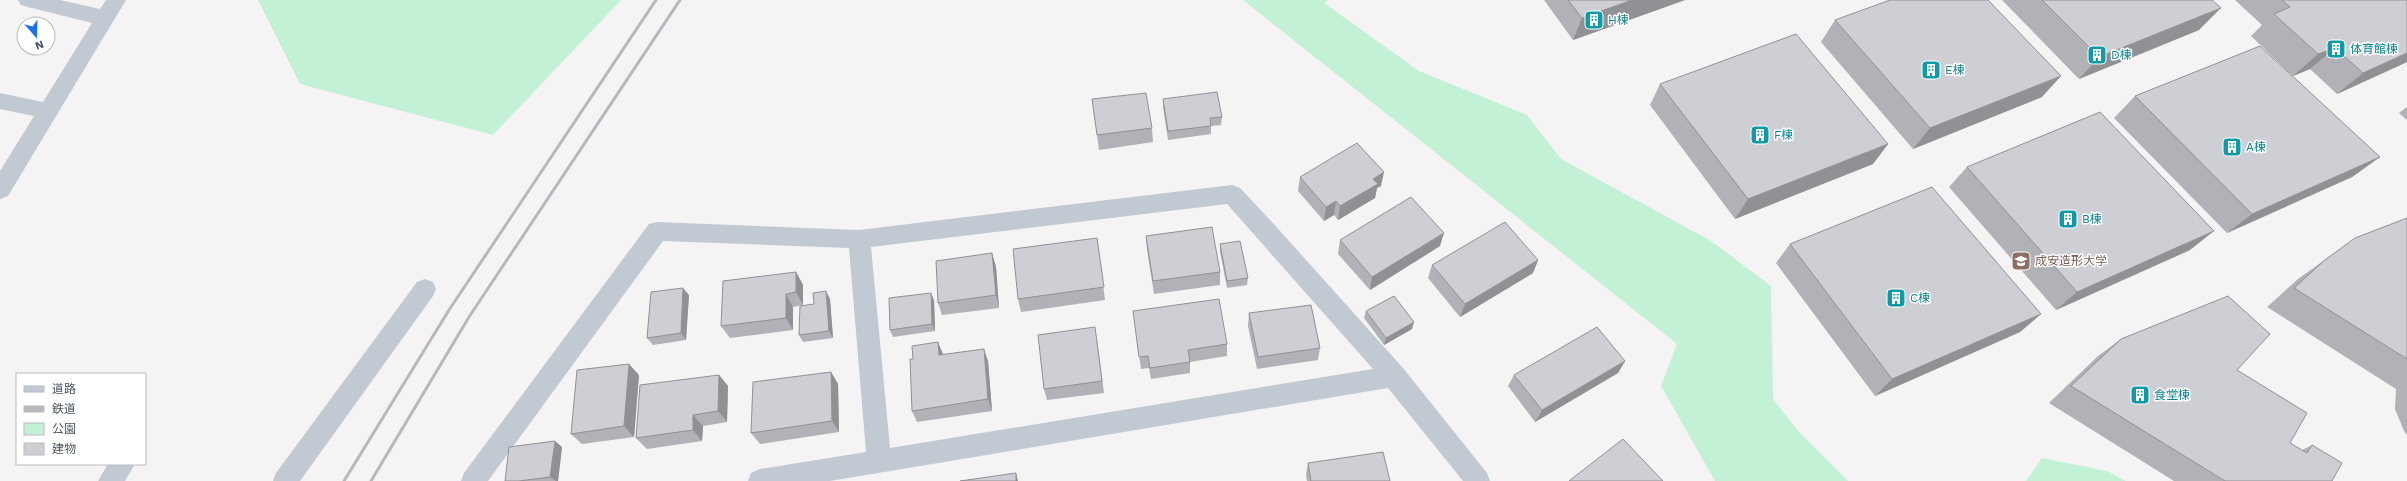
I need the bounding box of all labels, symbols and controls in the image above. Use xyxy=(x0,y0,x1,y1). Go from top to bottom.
building icon: H棟 xyxy=(1583,9,1605,31)
place label: H棟 xyxy=(1608,13,1629,27)
north arrow xyxy=(16,16,56,56)
text: N xyxy=(33,37,45,52)
building icon: 体育館棟 xyxy=(2325,38,2347,60)
place label: 体育館棟 xyxy=(2350,42,2398,56)
building icon: D棟 xyxy=(2086,44,2108,66)
place label: D棟 xyxy=(2111,48,2132,62)
building icon: E棟 xyxy=(1920,59,1942,81)
place label: E棟 xyxy=(1945,63,1965,77)
building icon: F棟 xyxy=(1749,124,1771,146)
place label: F棟 xyxy=(1774,128,1793,142)
building icon: A棟 xyxy=(2221,136,2243,158)
place label: A棟 xyxy=(2246,140,2266,154)
building icon: B棟 xyxy=(2057,208,2079,230)
place label: B棟 xyxy=(2082,212,2102,226)
school or university icon: 成安造形大学 xyxy=(2010,250,2032,272)
place label: 成安造形大学 xyxy=(2035,254,2107,268)
building icon: C棟 xyxy=(1885,287,1907,309)
place label: C棟 xyxy=(1910,291,1930,305)
legend xyxy=(16,373,146,465)
text: 道路 xyxy=(52,382,76,396)
building icon: 食堂棟 xyxy=(2129,384,2151,406)
place label: 食堂棟 xyxy=(2154,388,2190,402)
text: 鉄道 xyxy=(52,402,76,416)
text: 公園 xyxy=(52,422,76,436)
text: 建物 xyxy=(52,442,76,456)

